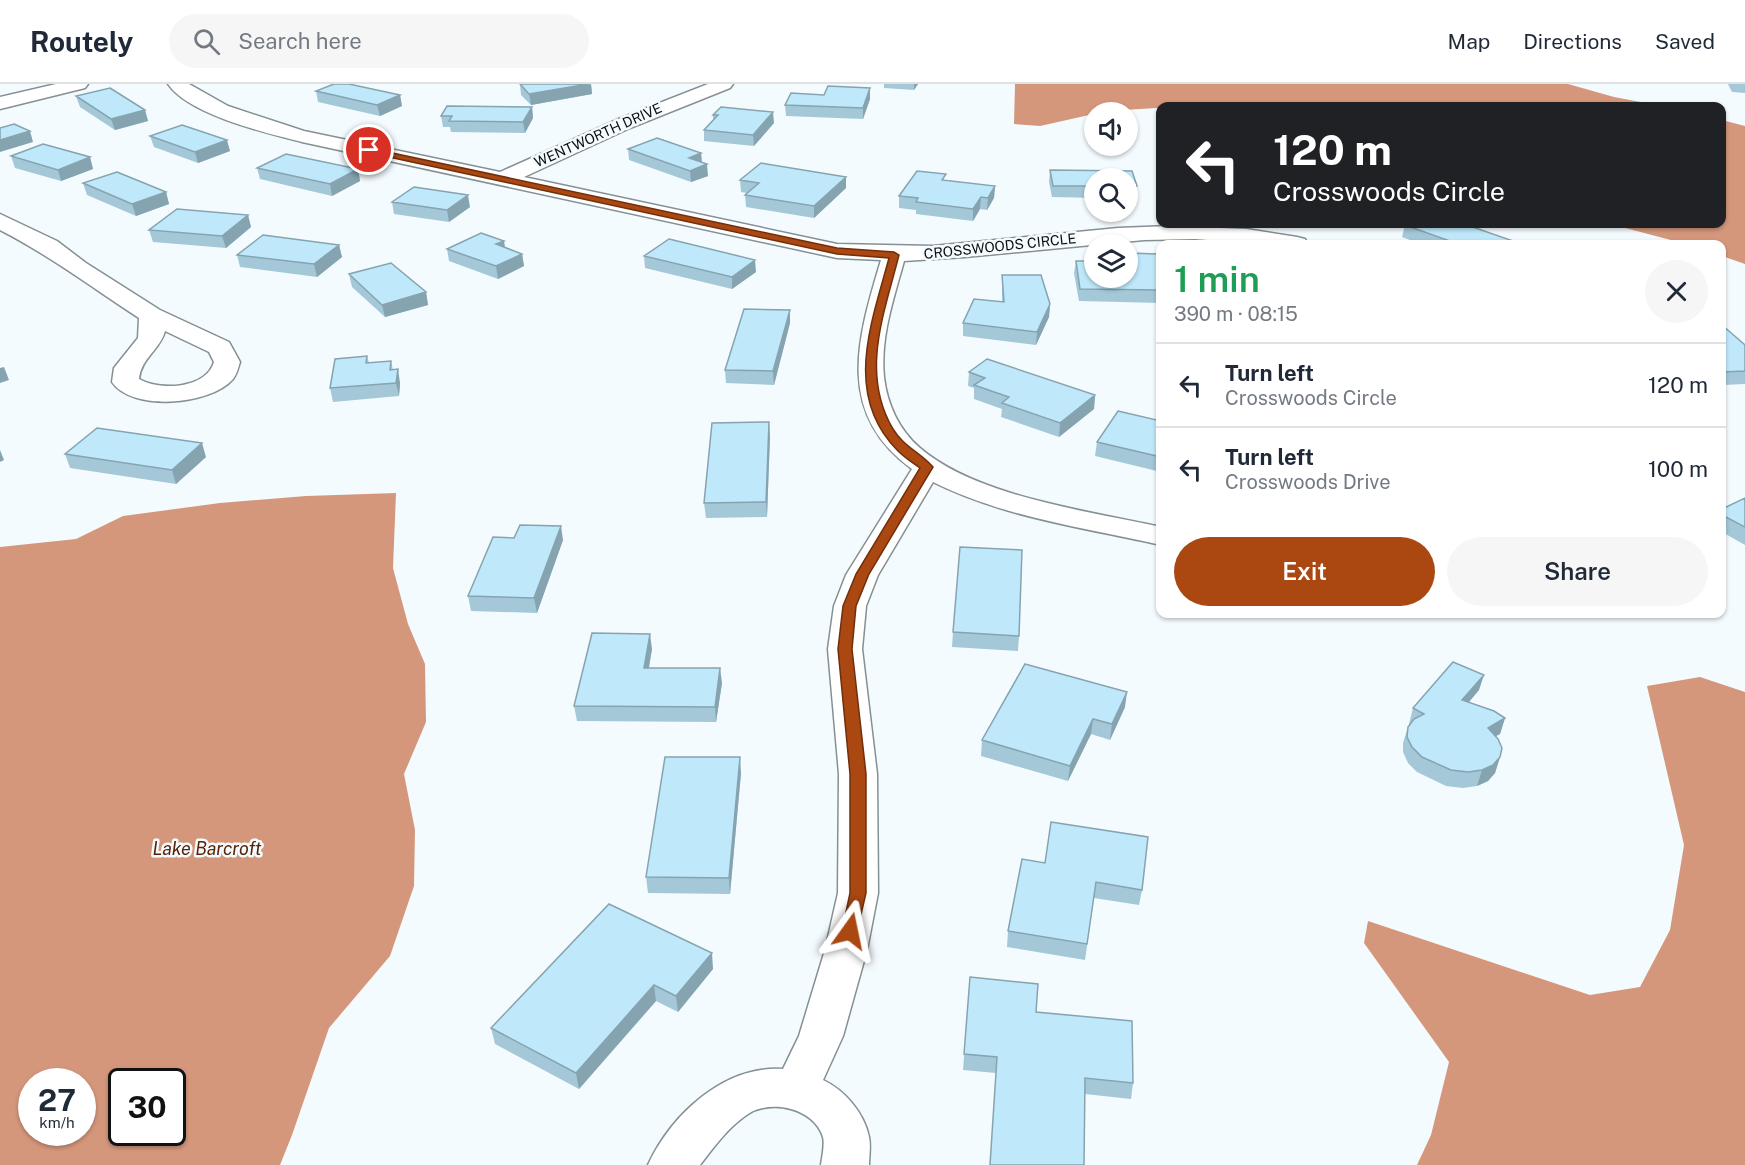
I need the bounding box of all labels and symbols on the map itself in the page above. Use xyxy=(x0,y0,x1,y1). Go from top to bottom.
street label: WENTWORTH DRIVE xyxy=(532,100,664,170)
pin xyxy=(343,124,394,175)
street label: CROSSWOODS CIRCLE xyxy=(923,230,1077,262)
water label: Lake Barcroft xyxy=(153,838,262,859)
position arrow xyxy=(818,899,882,963)
speed limit sign: 30 xyxy=(108,1068,186,1146)

